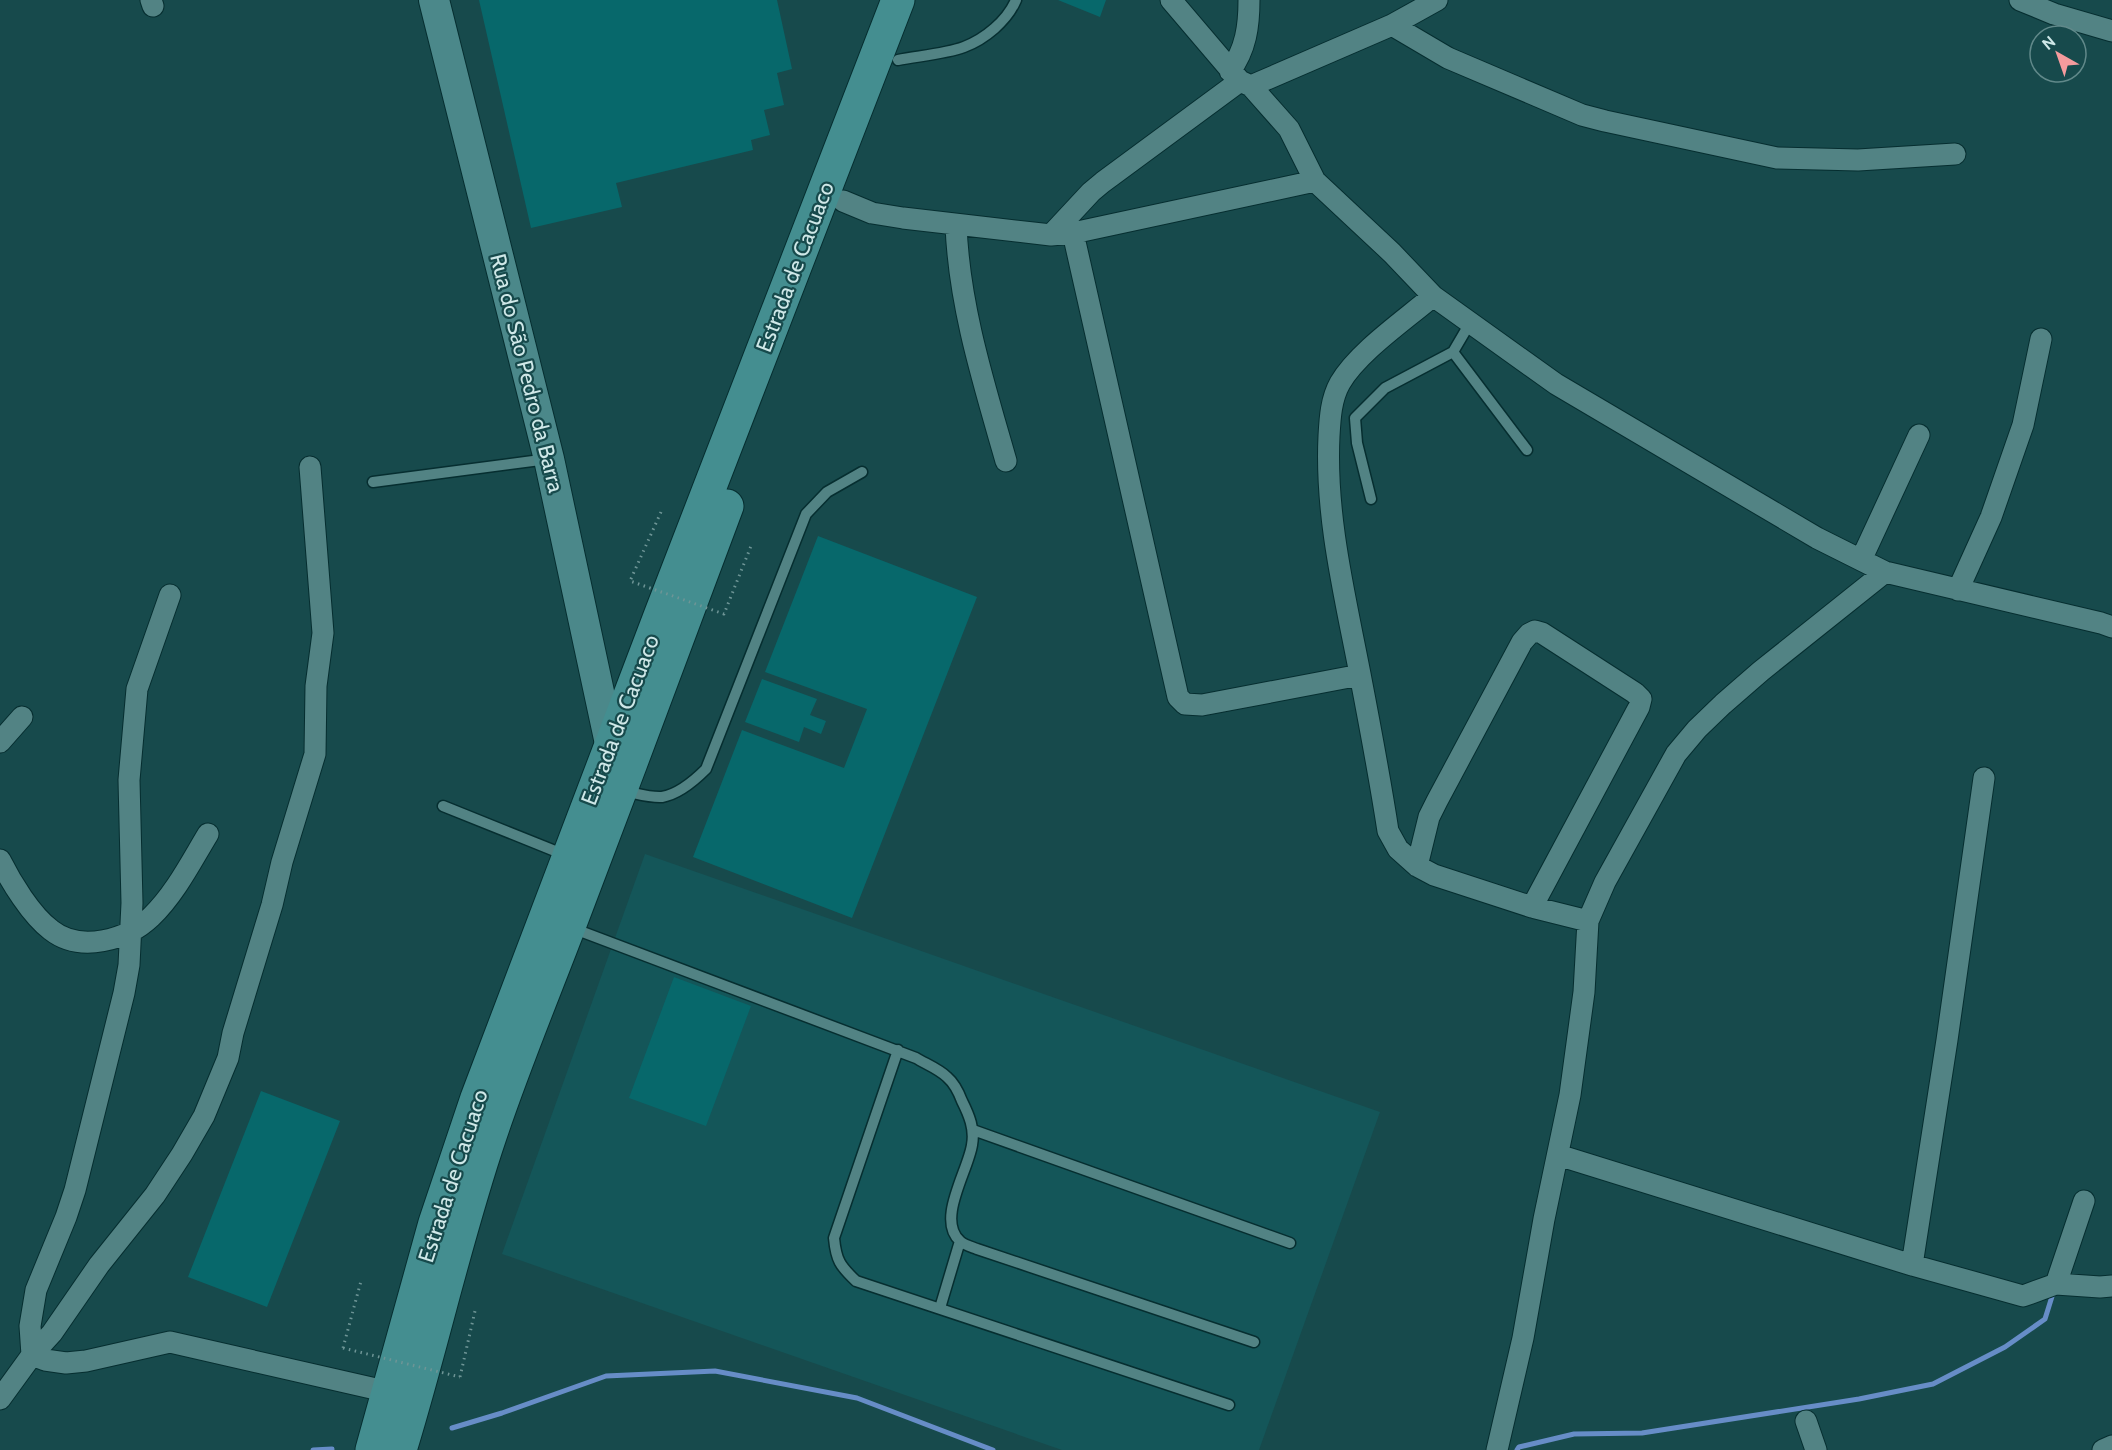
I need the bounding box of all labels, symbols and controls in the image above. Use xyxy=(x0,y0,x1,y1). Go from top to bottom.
north arrow xyxy=(2028,24,2088,84)
text: N xyxy=(2038,32,2059,54)
street label: Estrada de Cacuaco xyxy=(750,178,840,356)
street label: Rua do São Pedro da Barra xyxy=(484,251,570,496)
street label: Estrada de Cacuaco xyxy=(575,631,665,809)
street label: Estrada de Cacuaco xyxy=(412,1086,494,1266)

